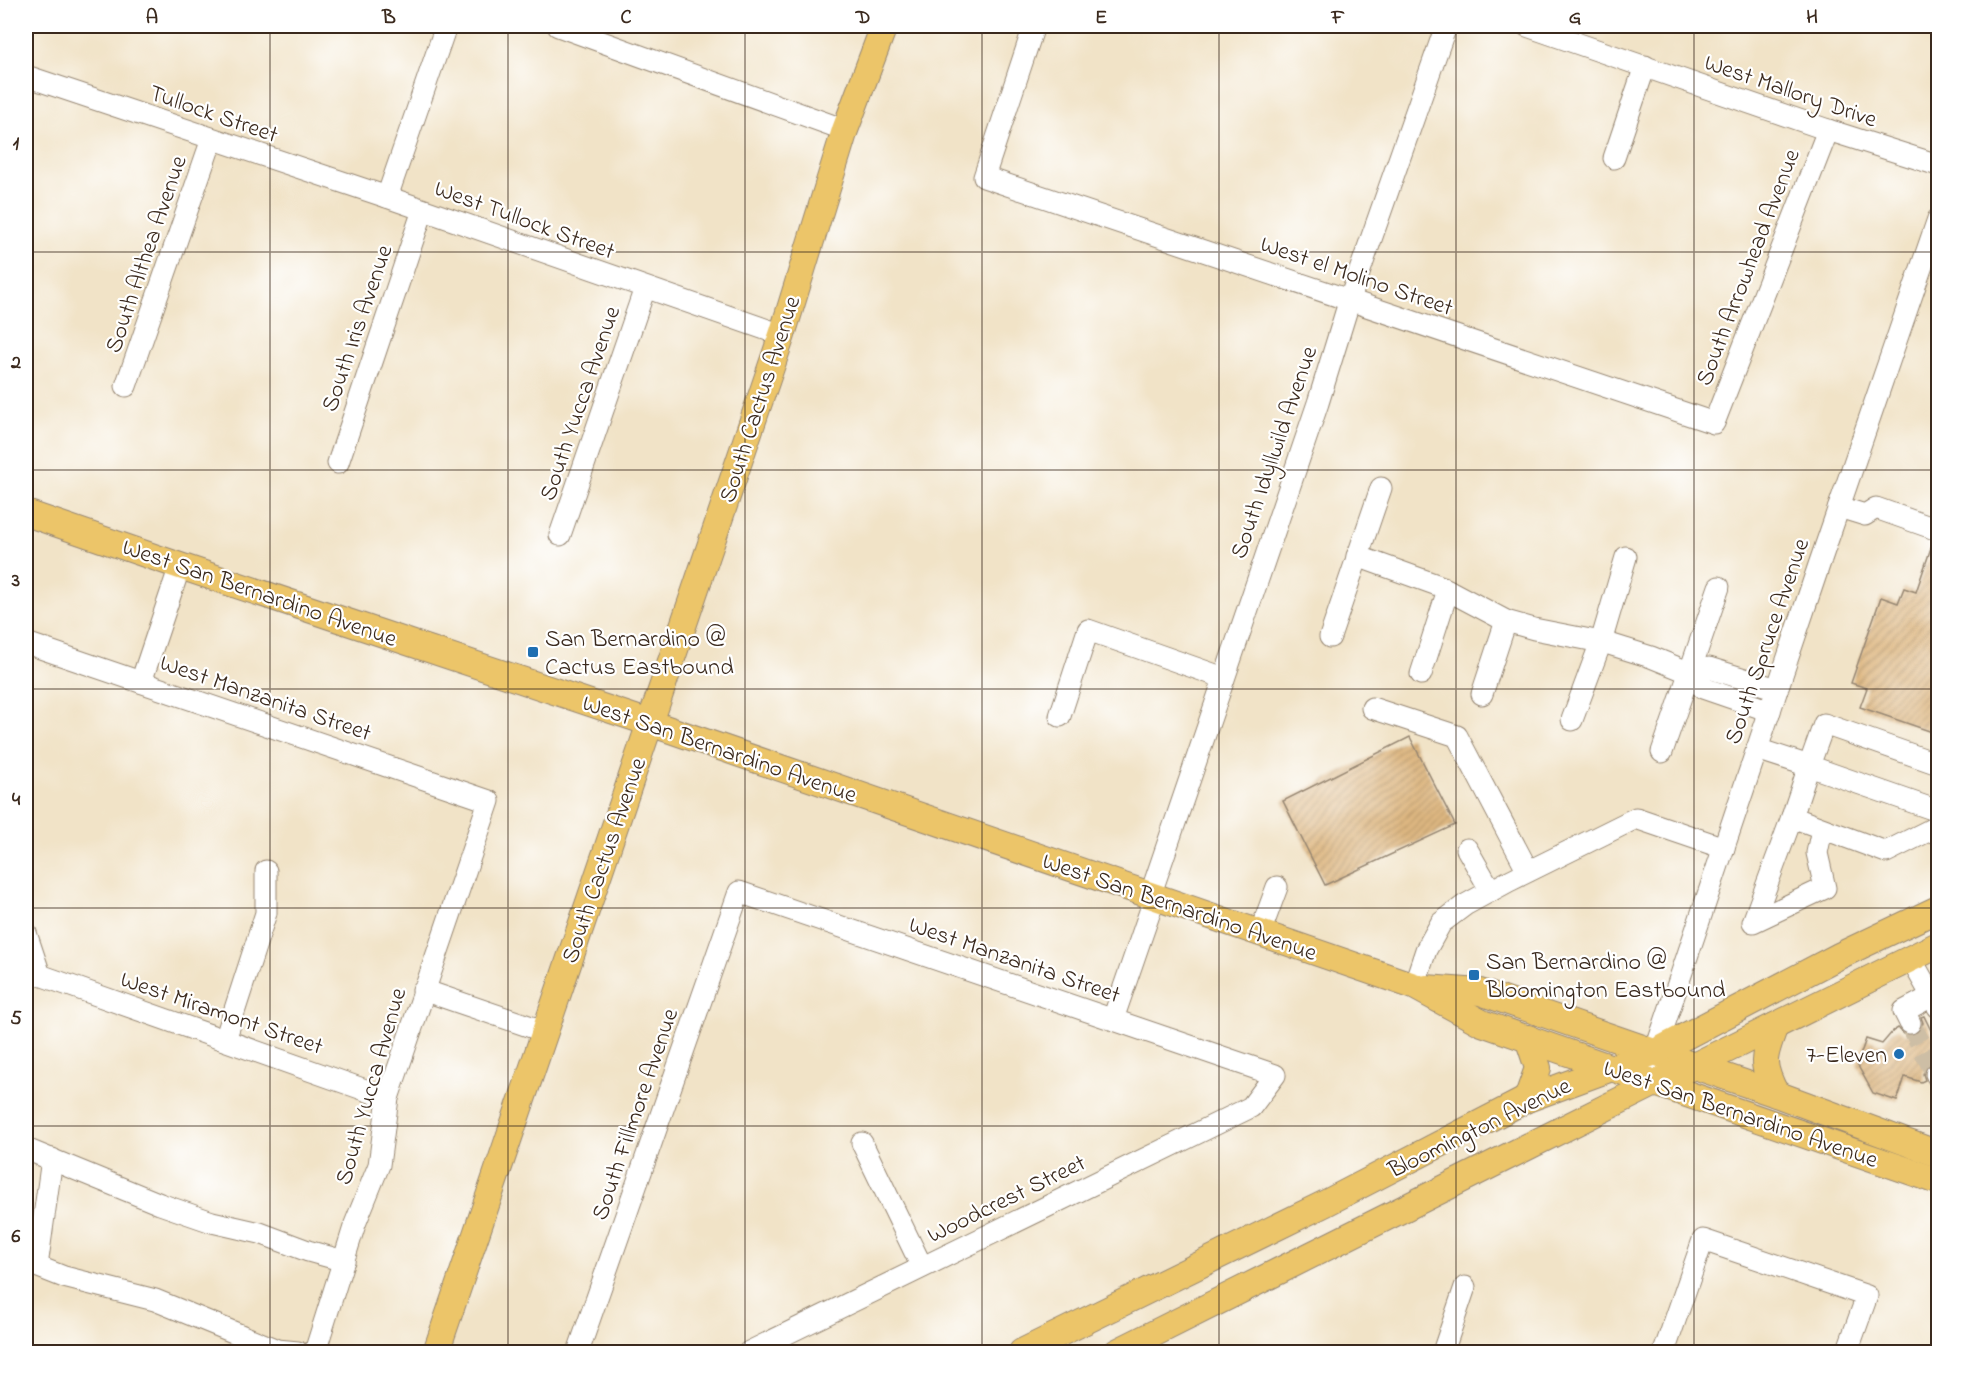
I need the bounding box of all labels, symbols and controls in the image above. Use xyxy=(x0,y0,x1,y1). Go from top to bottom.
text: A xyxy=(146,4,158,33)
text: B xyxy=(381,4,396,33)
text: C xyxy=(621,4,632,33)
text: D xyxy=(855,4,870,33)
text: E xyxy=(1095,4,1107,33)
text: F xyxy=(1331,4,1345,33)
text: G xyxy=(1569,4,1582,33)
text: H xyxy=(1806,4,1818,33)
street label: West Mallory Drive xyxy=(1699,46,1881,139)
street label: Tullock Street xyxy=(144,77,282,154)
text: 1 xyxy=(13,130,20,159)
street label: South Arrowhead Avenue xyxy=(1688,144,1811,391)
street label: South Althea Avenue xyxy=(97,151,198,358)
street label: West Tullock Street xyxy=(429,172,619,270)
street label: West el Molino Street xyxy=(1255,228,1457,327)
street label: South Iris Avenue xyxy=(313,240,403,417)
street label: South Cactus Avenue xyxy=(711,292,811,508)
street label: South Yucca Avenue xyxy=(532,302,631,506)
street label: South Idyllwild Avenue xyxy=(1223,342,1329,564)
text: 2 xyxy=(10,349,21,378)
street label: West San Bernardino Avenue xyxy=(117,531,401,658)
street label: South Spruce Avenue xyxy=(1717,534,1820,750)
text: 3 xyxy=(11,567,20,596)
place label: San Bernardino @ Cactus Eastbound xyxy=(545,623,734,686)
marker: San Bernardino @ Cactus Eastbound xyxy=(526,645,540,659)
street label: West Manzanita Street xyxy=(155,647,376,752)
street label: West San Bernardino Avenue xyxy=(577,687,861,814)
street label: South Cactus Avenue xyxy=(554,753,657,968)
text: 4 xyxy=(12,786,21,815)
street label: West San Bernardino Avenue xyxy=(1037,845,1321,972)
street label: West Manzanita Street xyxy=(904,909,1125,1014)
place label: San Bernardino @ Bloomington Eastbound xyxy=(1485,946,1726,1009)
street label: West Miramont Street xyxy=(115,963,327,1065)
marker: San Bernardino @ Bloomington Eastbound xyxy=(1467,968,1481,982)
street label: South Yucca Avenue xyxy=(328,984,417,1189)
street label: South Fillmore Avenue xyxy=(584,1004,689,1225)
text: 5 xyxy=(10,1005,22,1034)
place label: 7-Eleven xyxy=(1806,1039,1887,1074)
marker: 7-Eleven xyxy=(1892,1047,1906,1061)
street label: West San Bernardino Avenue xyxy=(1598,1052,1882,1179)
street label: Bloomington Avenue xyxy=(1382,1070,1578,1189)
street label: Woodcrest Street xyxy=(922,1147,1092,1254)
text: 6 xyxy=(12,1223,21,1252)

